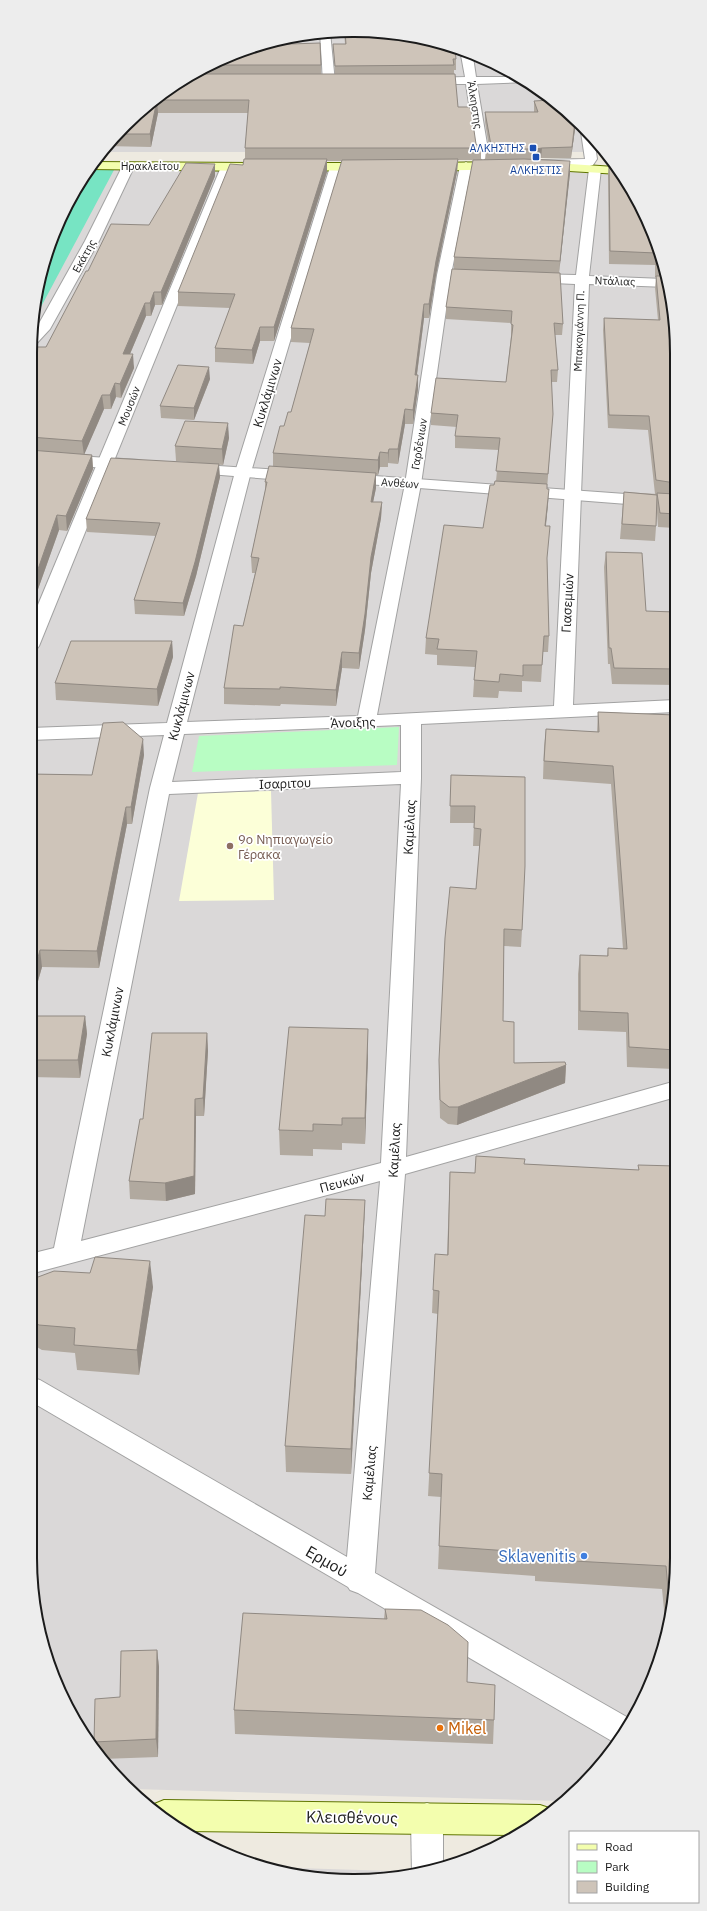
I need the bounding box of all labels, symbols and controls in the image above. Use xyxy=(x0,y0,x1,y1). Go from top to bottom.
street label: Άλκηστης xyxy=(464,80,486,130)
place label: ΑΛΚΗΣΤΗΣ xyxy=(470,141,525,155)
marker: ΑΛΚΗΣΤΗΣ xyxy=(528,143,538,153)
marker: ΑΛΚΗΣΤΙΣ xyxy=(531,152,541,162)
street label: Ηρακλείτου xyxy=(121,159,179,173)
place label: ΑΛΚΗΣΤΙΣ xyxy=(510,163,562,177)
street label: Εκάτης xyxy=(69,237,99,275)
street label: Ντάλιας xyxy=(594,273,636,289)
street label: Μπακογιάννη Π. xyxy=(571,290,587,372)
street label: Κυκλάμινων xyxy=(249,356,286,430)
street label: Μουσών xyxy=(115,384,143,428)
street label: Γαρδένιων xyxy=(408,417,430,471)
street label: Ανθέων xyxy=(381,475,420,491)
street label: Γιασεμιών xyxy=(557,572,578,633)
street label: Κυκλάμινων xyxy=(164,669,199,743)
street label: Άνοιξης xyxy=(330,713,376,732)
street label: Ισαριτου xyxy=(258,774,312,793)
street label: Καμέλιας xyxy=(400,799,419,855)
place label: 9ο Νηπιαγωγείο Γέρακα xyxy=(238,831,333,863)
marker: 9ο Νηπιαγωγείο Γέρακα xyxy=(225,841,235,851)
street label: Κυκλάμινων xyxy=(97,985,128,1059)
street label: Καμέλιας xyxy=(385,1122,404,1178)
street label: Πευκών xyxy=(318,1168,367,1197)
street label: Καμέλιας xyxy=(359,1445,380,1501)
street label: Ερμού xyxy=(302,1541,352,1581)
place label: Sklavenitis xyxy=(498,1546,576,1566)
marker: Sklavenitis xyxy=(579,1551,589,1561)
place label: Mikel xyxy=(448,1718,486,1738)
marker: Mikel xyxy=(435,1723,445,1733)
street label: Κλεισθένους xyxy=(306,1806,398,1828)
legend xyxy=(569,1831,699,1903)
text: Road xyxy=(605,1839,633,1854)
text: Park xyxy=(605,1859,630,1874)
text: Building xyxy=(605,1879,650,1894)

